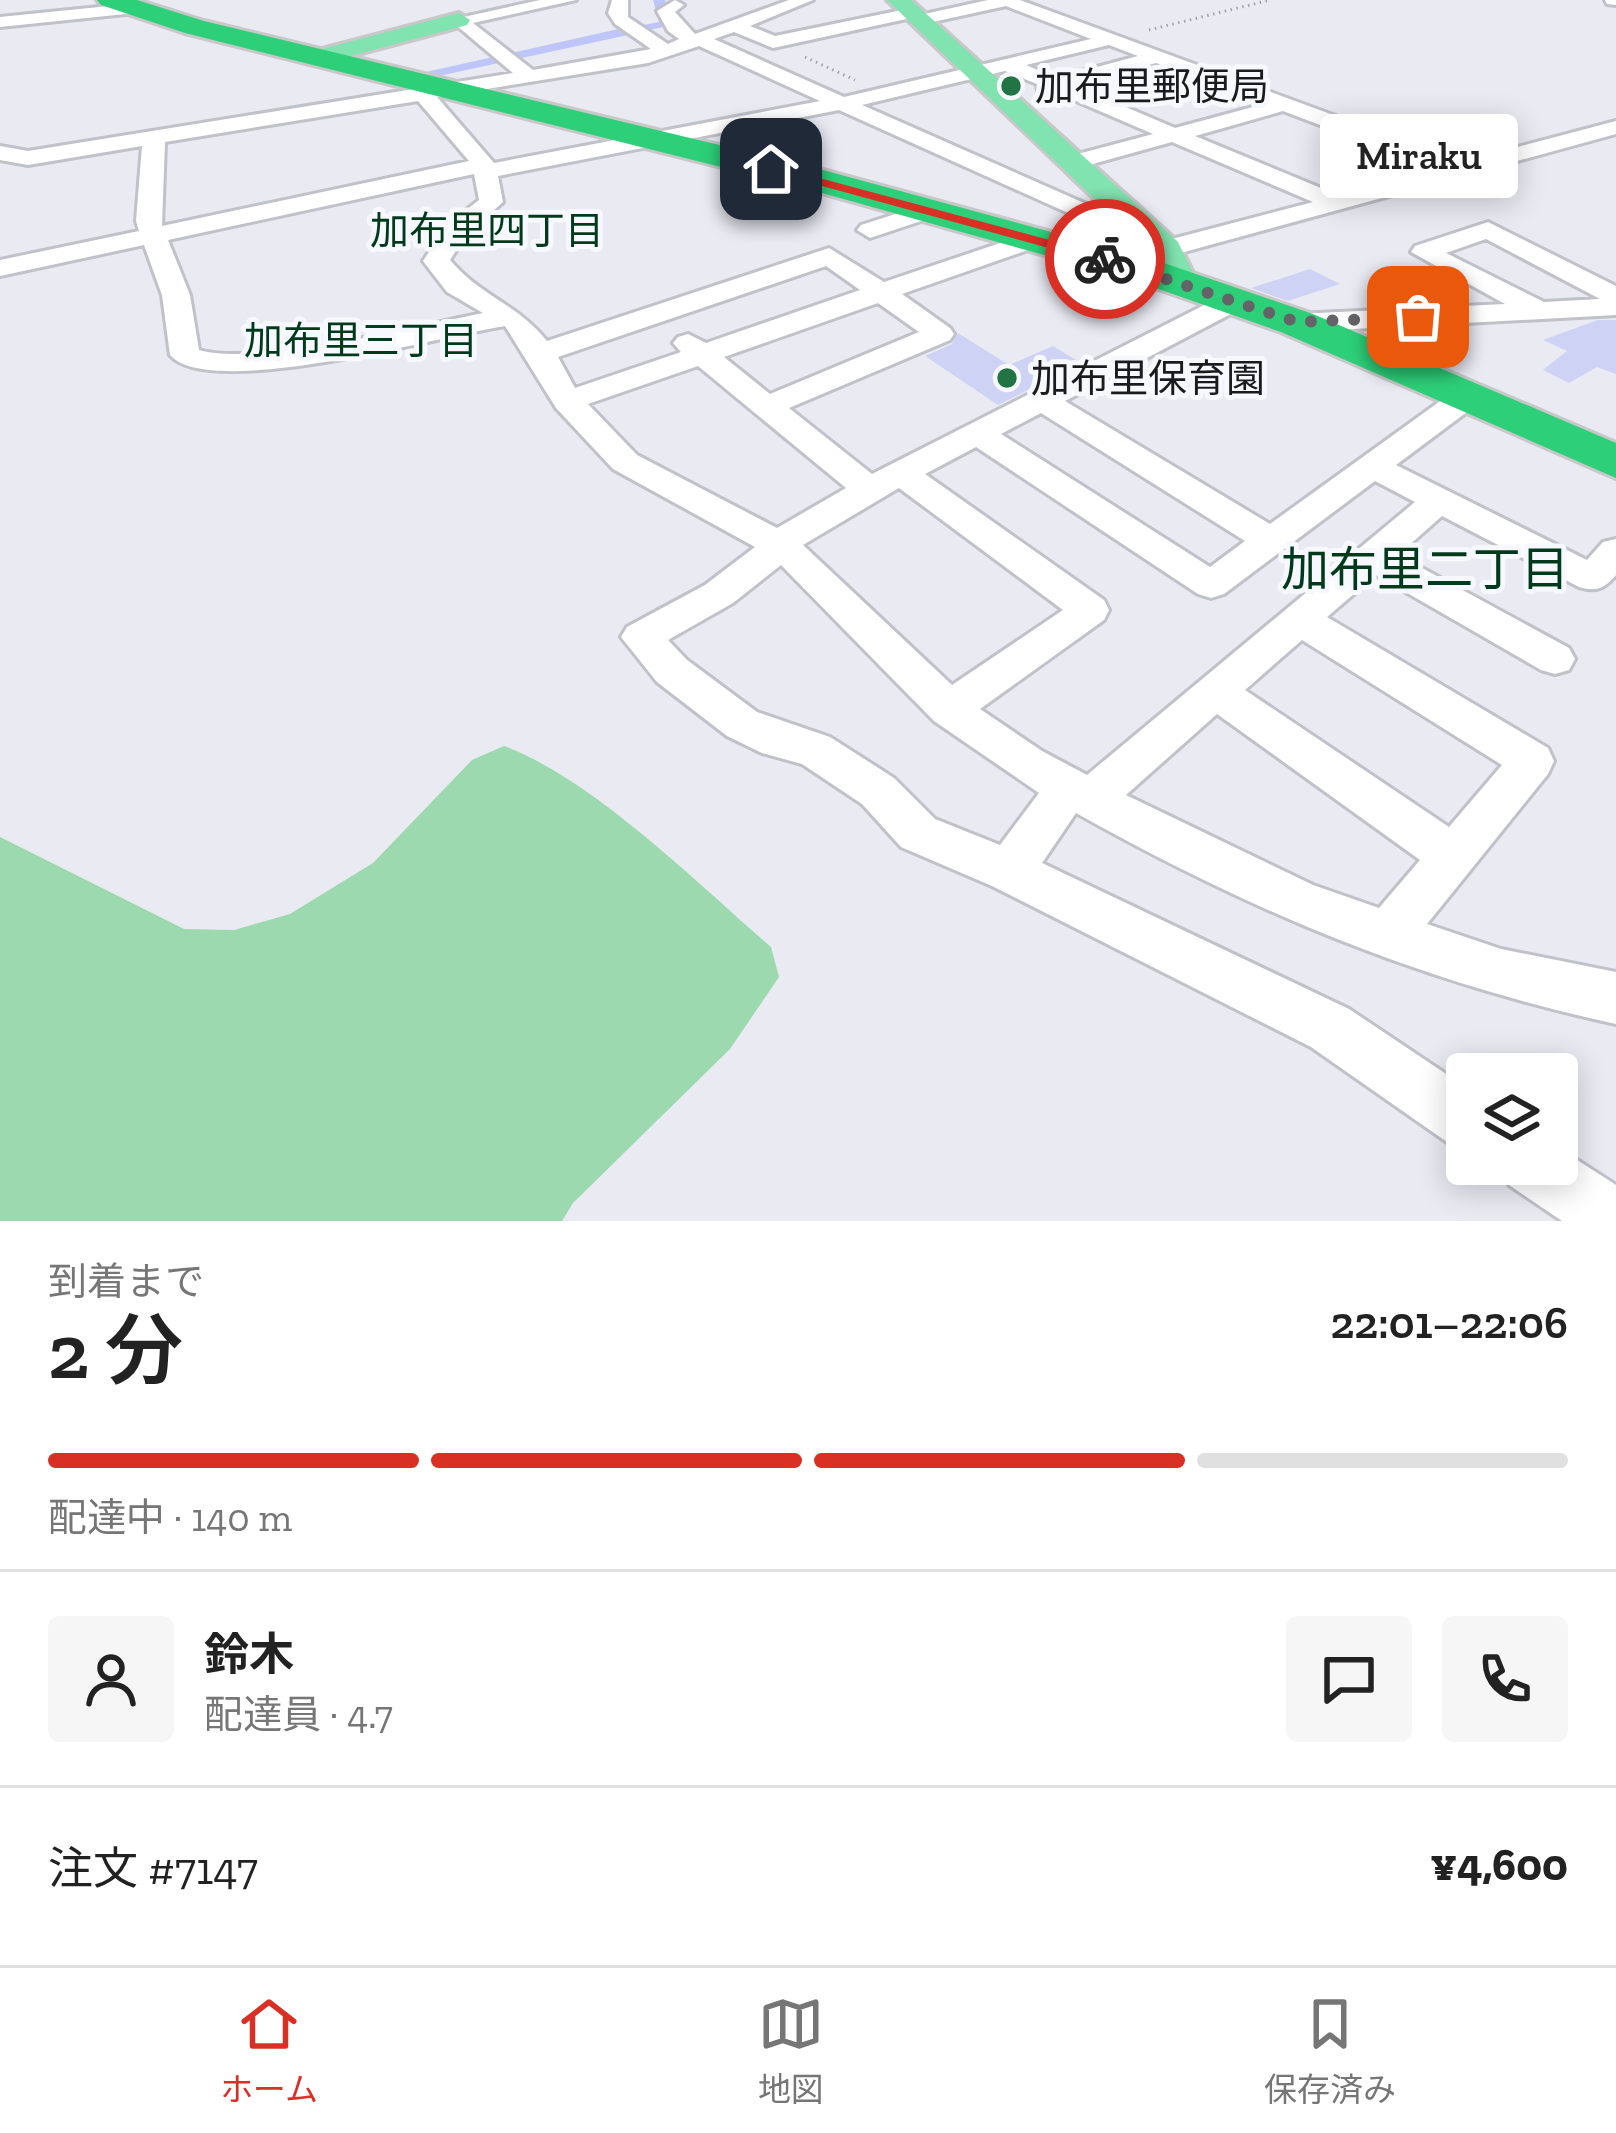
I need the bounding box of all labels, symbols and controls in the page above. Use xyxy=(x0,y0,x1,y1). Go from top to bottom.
place label: 加布里郵便局 xyxy=(1035,63,1269,110)
marker: 加布里郵便局 xyxy=(998,73,1024,99)
callout: Miraku xyxy=(1319,113,1517,197)
pin xyxy=(720,118,822,220)
text: Miraku xyxy=(1356,132,1482,179)
icon: home xyxy=(738,136,804,202)
courier xyxy=(1045,199,1165,319)
district label: 加布里四丁目 xyxy=(370,207,604,254)
icon: bike xyxy=(1072,226,1138,292)
pin xyxy=(1367,266,1469,368)
icon: bag xyxy=(1385,284,1451,350)
district label: 加布里三丁目 xyxy=(244,317,478,364)
place label: 加布里保育園 xyxy=(1031,355,1265,402)
marker: 加布里保育園 xyxy=(994,365,1020,391)
district label: 加布里二丁目 xyxy=(1281,541,1569,598)
map controls xyxy=(1446,1053,1578,1185)
button: layers xyxy=(1446,1053,1578,1185)
text: 到着まで xyxy=(48,1258,204,1305)
text: 22:01–22:06 xyxy=(1330,1296,1568,1350)
text: 2 分 xyxy=(48,1304,183,1398)
text: 配達中 · 140 m xyxy=(48,1494,292,1541)
button: person xyxy=(48,1616,174,1742)
button: chat xyxy=(1286,1616,1412,1742)
button: phone xyxy=(1442,1616,1568,1742)
text: 鈴木 xyxy=(204,1628,294,1682)
text: 配達員 · 4.7 xyxy=(204,1691,393,1738)
text: ¥4,600 xyxy=(1430,1838,1568,1892)
text: 注文 #7147 xyxy=(48,1842,258,1896)
tab: ホーム xyxy=(220,1991,318,2111)
tab: 地図 xyxy=(758,1991,824,2111)
tab: 保存済み xyxy=(1264,1991,1396,2111)

